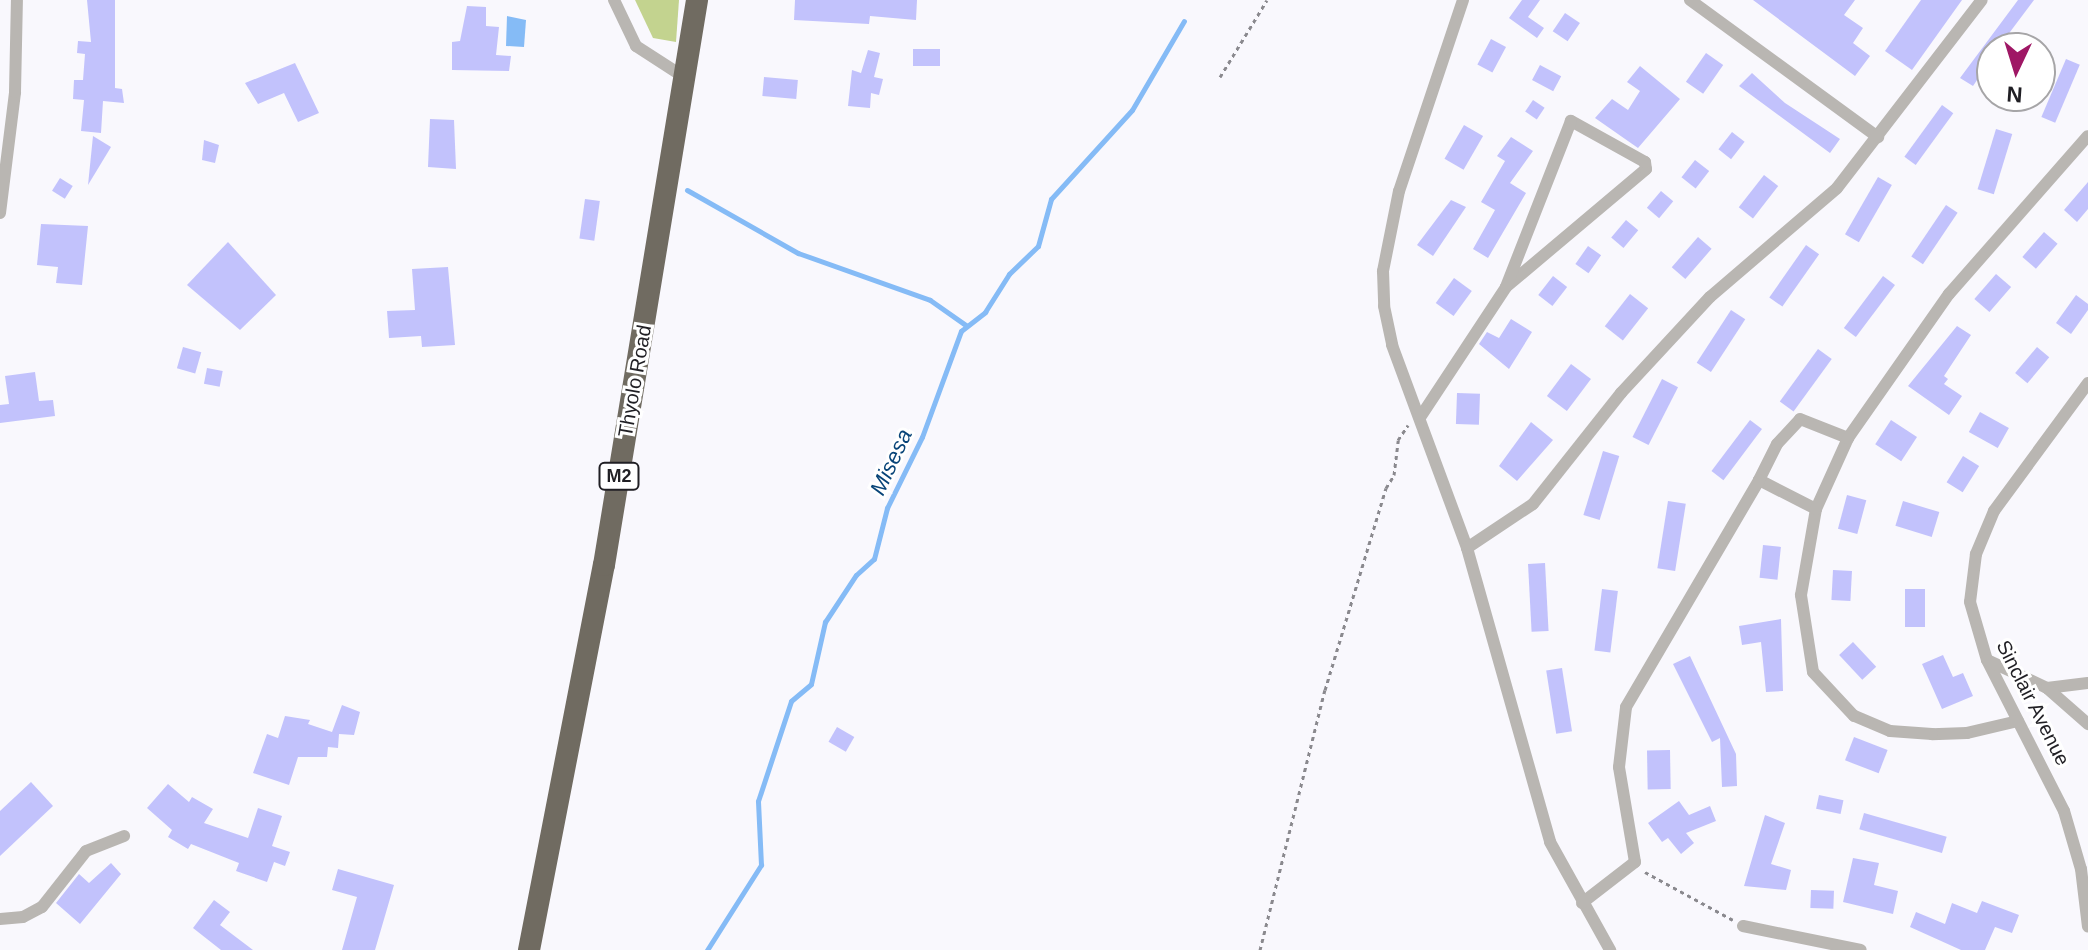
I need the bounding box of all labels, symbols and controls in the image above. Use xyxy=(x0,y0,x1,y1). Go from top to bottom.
north arrow xyxy=(1976,32,2056,112)
text: N xyxy=(2006,81,2023,107)
street label: Thyolo Road xyxy=(613,323,657,439)
water label: Misesa xyxy=(864,425,918,499)
road number: M2 xyxy=(597,462,641,490)
street label: Sinclair Avenue xyxy=(1991,636,2075,770)

